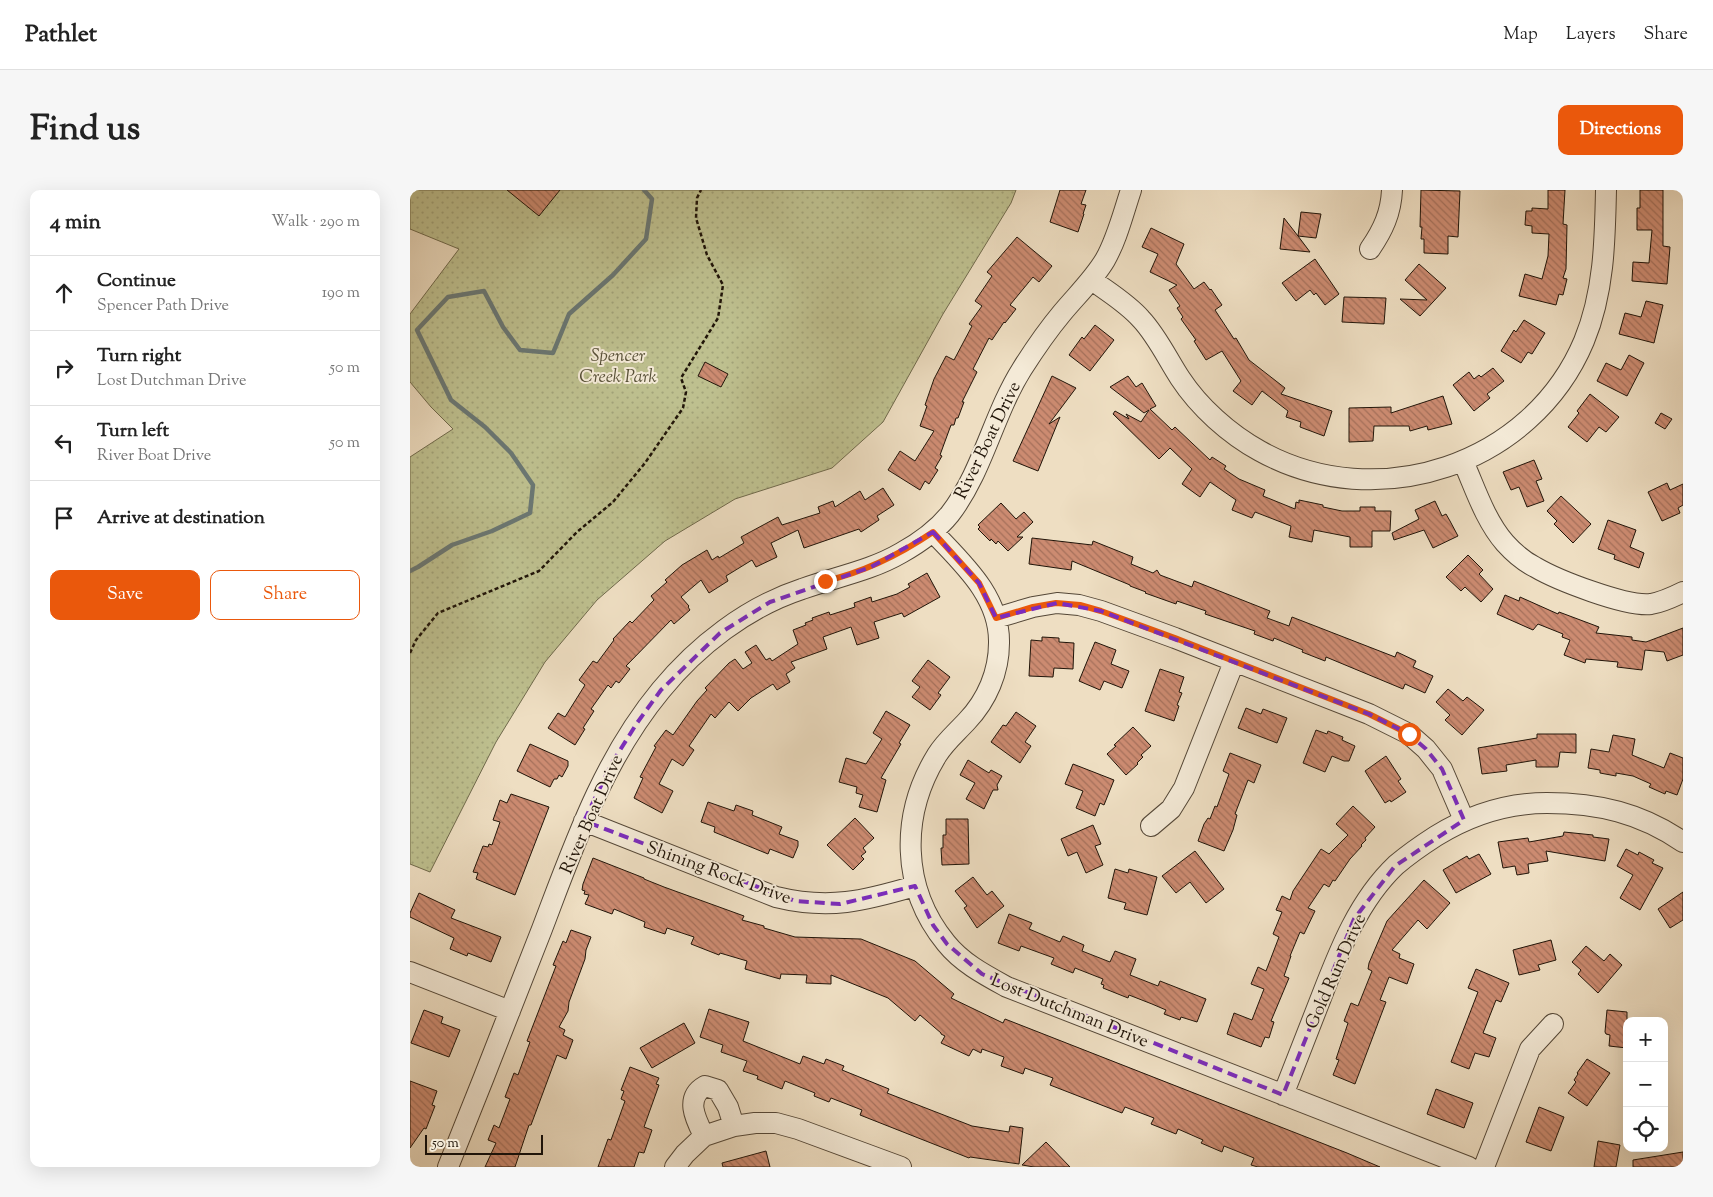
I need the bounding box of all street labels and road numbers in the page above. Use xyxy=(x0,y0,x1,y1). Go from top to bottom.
street label: River Boat Drive xyxy=(949,377,1029,504)
street label: River Boat Drive xyxy=(555,751,631,879)
street label: Shining Rock Drive xyxy=(642,836,794,912)
street label: Gold Run Drive xyxy=(1300,910,1374,1034)
street label: Lost Dutchman Drive xyxy=(986,968,1152,1055)

